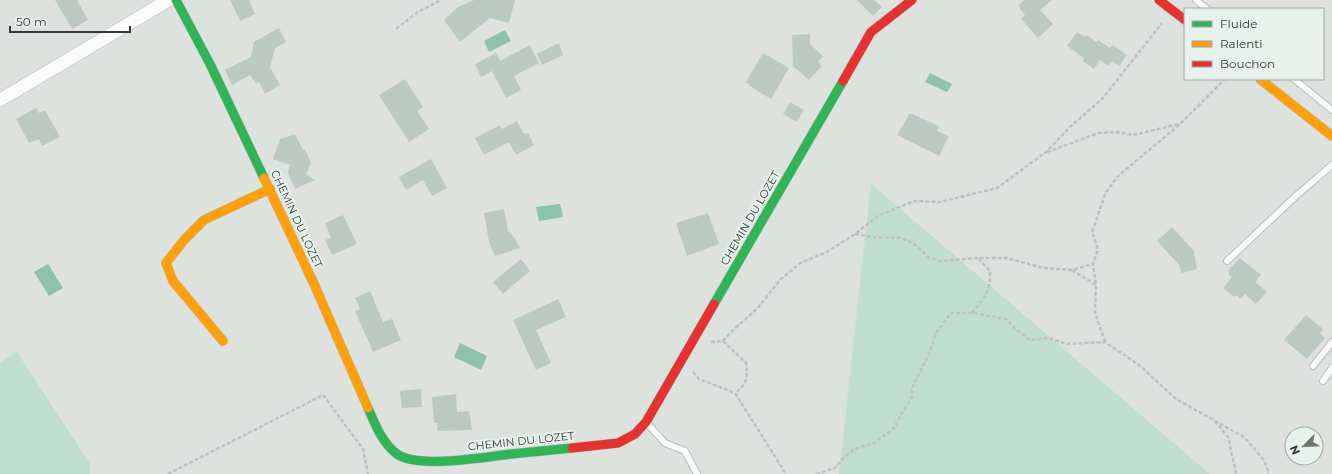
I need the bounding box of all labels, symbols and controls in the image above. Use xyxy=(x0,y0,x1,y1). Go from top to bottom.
scale bar xyxy=(10,8,130,34)
legend xyxy=(1184,8,1324,80)
text: 50 m xyxy=(16,14,47,29)
text: Fluide xyxy=(1220,16,1258,31)
text: Ralenti xyxy=(1220,36,1262,51)
text: Bouchon xyxy=(1220,56,1275,71)
street label: CHEMIN DU LOZET xyxy=(268,168,326,271)
street label: CHEMIN DU LOZET xyxy=(717,168,783,268)
north arrow xyxy=(1284,426,1324,466)
street label: CHEMIN DU LOZET xyxy=(467,428,575,454)
text: N xyxy=(1287,443,1303,457)

